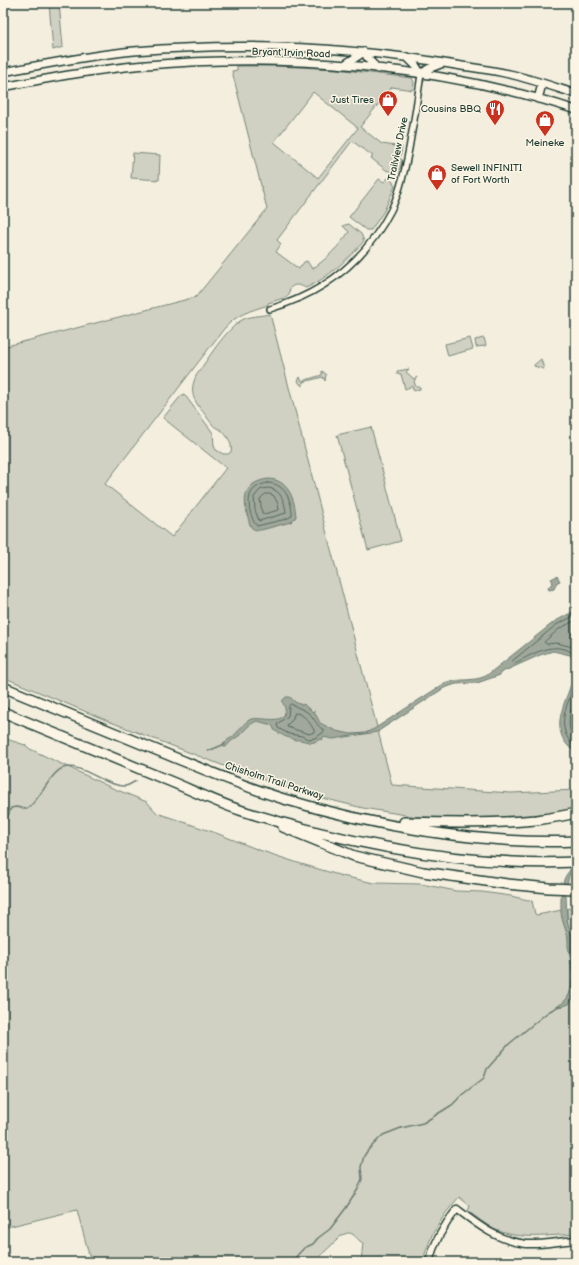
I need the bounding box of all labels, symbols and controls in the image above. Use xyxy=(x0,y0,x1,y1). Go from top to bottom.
street label: Bryant Irvin Road xyxy=(251,46,331,60)
shop icon: Just Tires xyxy=(377,89,399,117)
place label: Just Tires xyxy=(331,94,374,106)
restaurant icon: Cousins BBQ xyxy=(484,98,506,126)
place label: Cousins BBQ xyxy=(421,103,481,115)
shop icon: Meineke xyxy=(534,109,556,137)
street label: Trailview Drive xyxy=(385,116,411,182)
place label: Meineke xyxy=(525,137,565,149)
place label: Sewell INFINITI of Fort Worth xyxy=(451,162,522,186)
shop icon: Sewell INFINITI of Fort Worth xyxy=(426,163,448,191)
street label: Chisholm Trail Parkway xyxy=(223,759,325,803)

